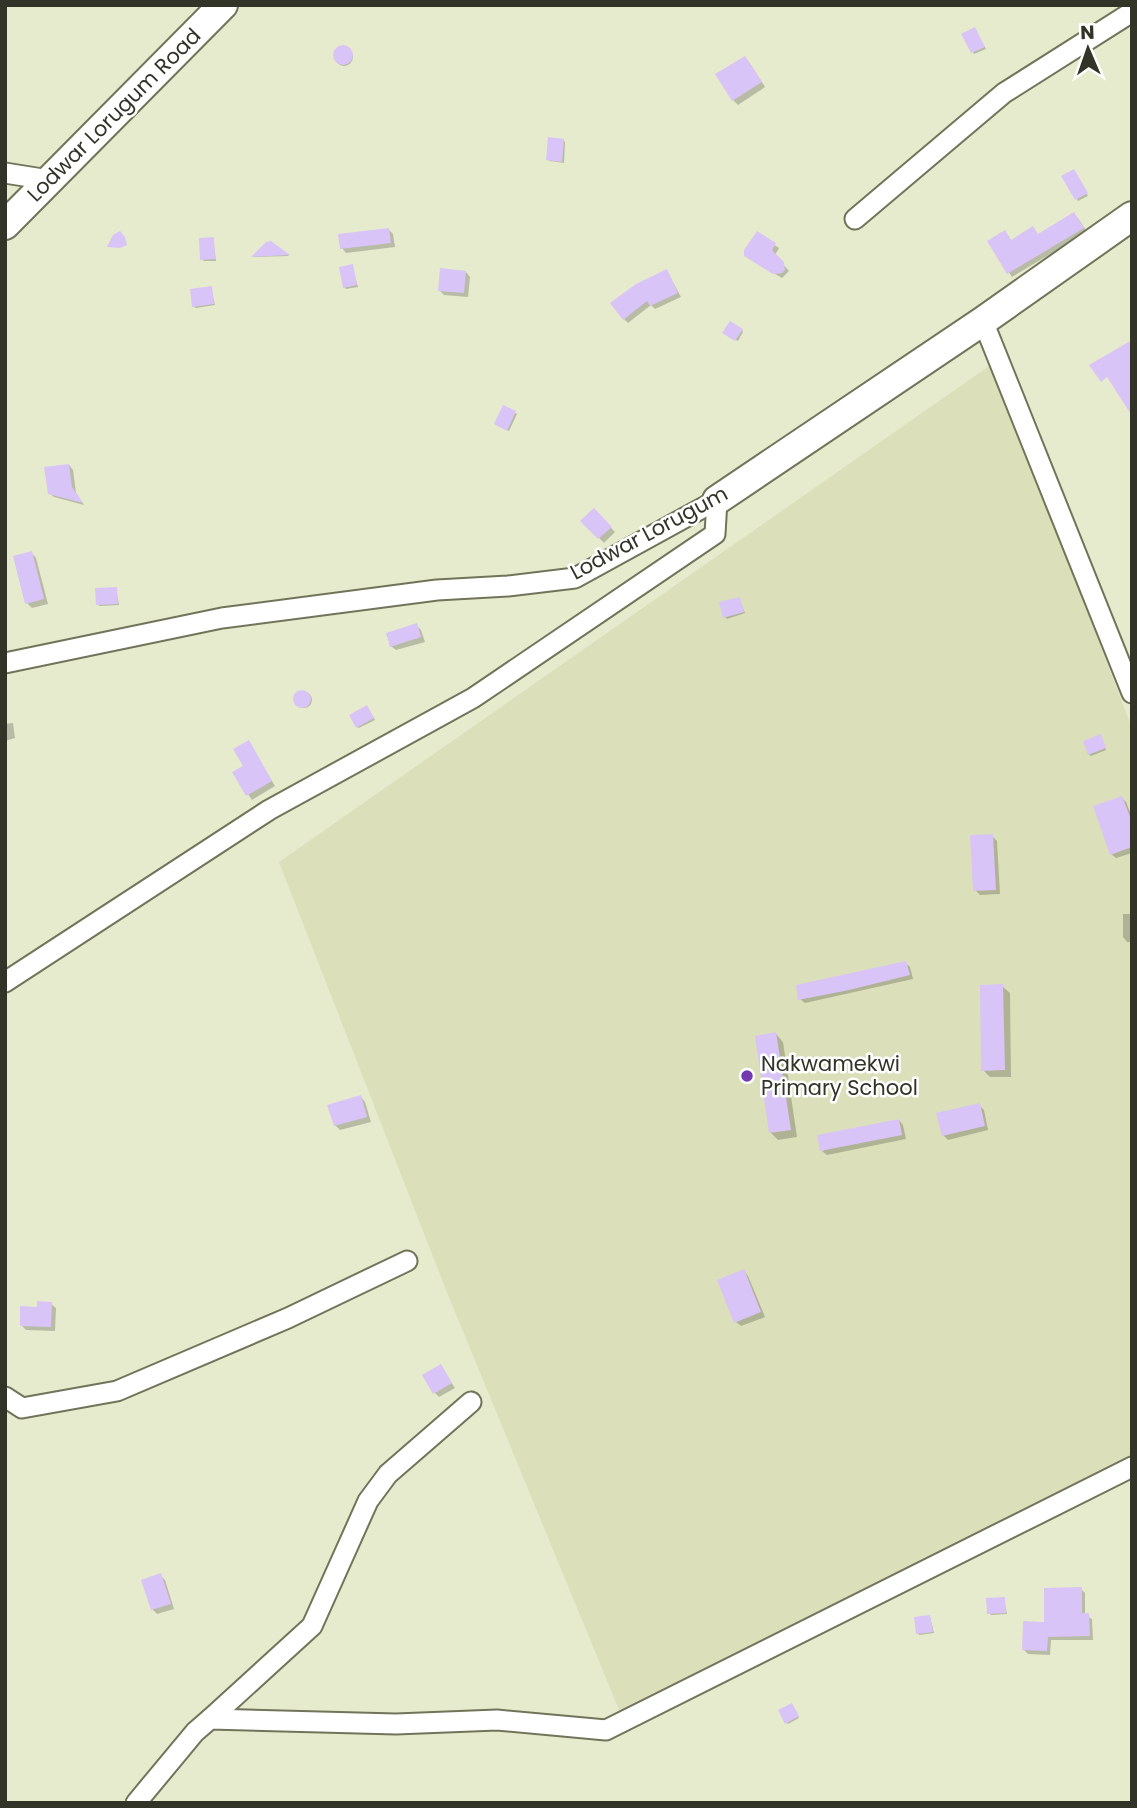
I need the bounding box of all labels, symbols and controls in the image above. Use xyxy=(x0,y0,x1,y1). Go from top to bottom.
north arrow xyxy=(1053,14,1123,84)
text: N xyxy=(1080,19,1095,46)
street label: Lodwar Lorugum Road xyxy=(20,21,207,208)
street label: Lodwar Lorugum xyxy=(565,479,733,586)
place label: Nakwamekwi Primary School xyxy=(761,1049,918,1102)
marker: Nakwamekwi Primary School xyxy=(739,1068,755,1084)

